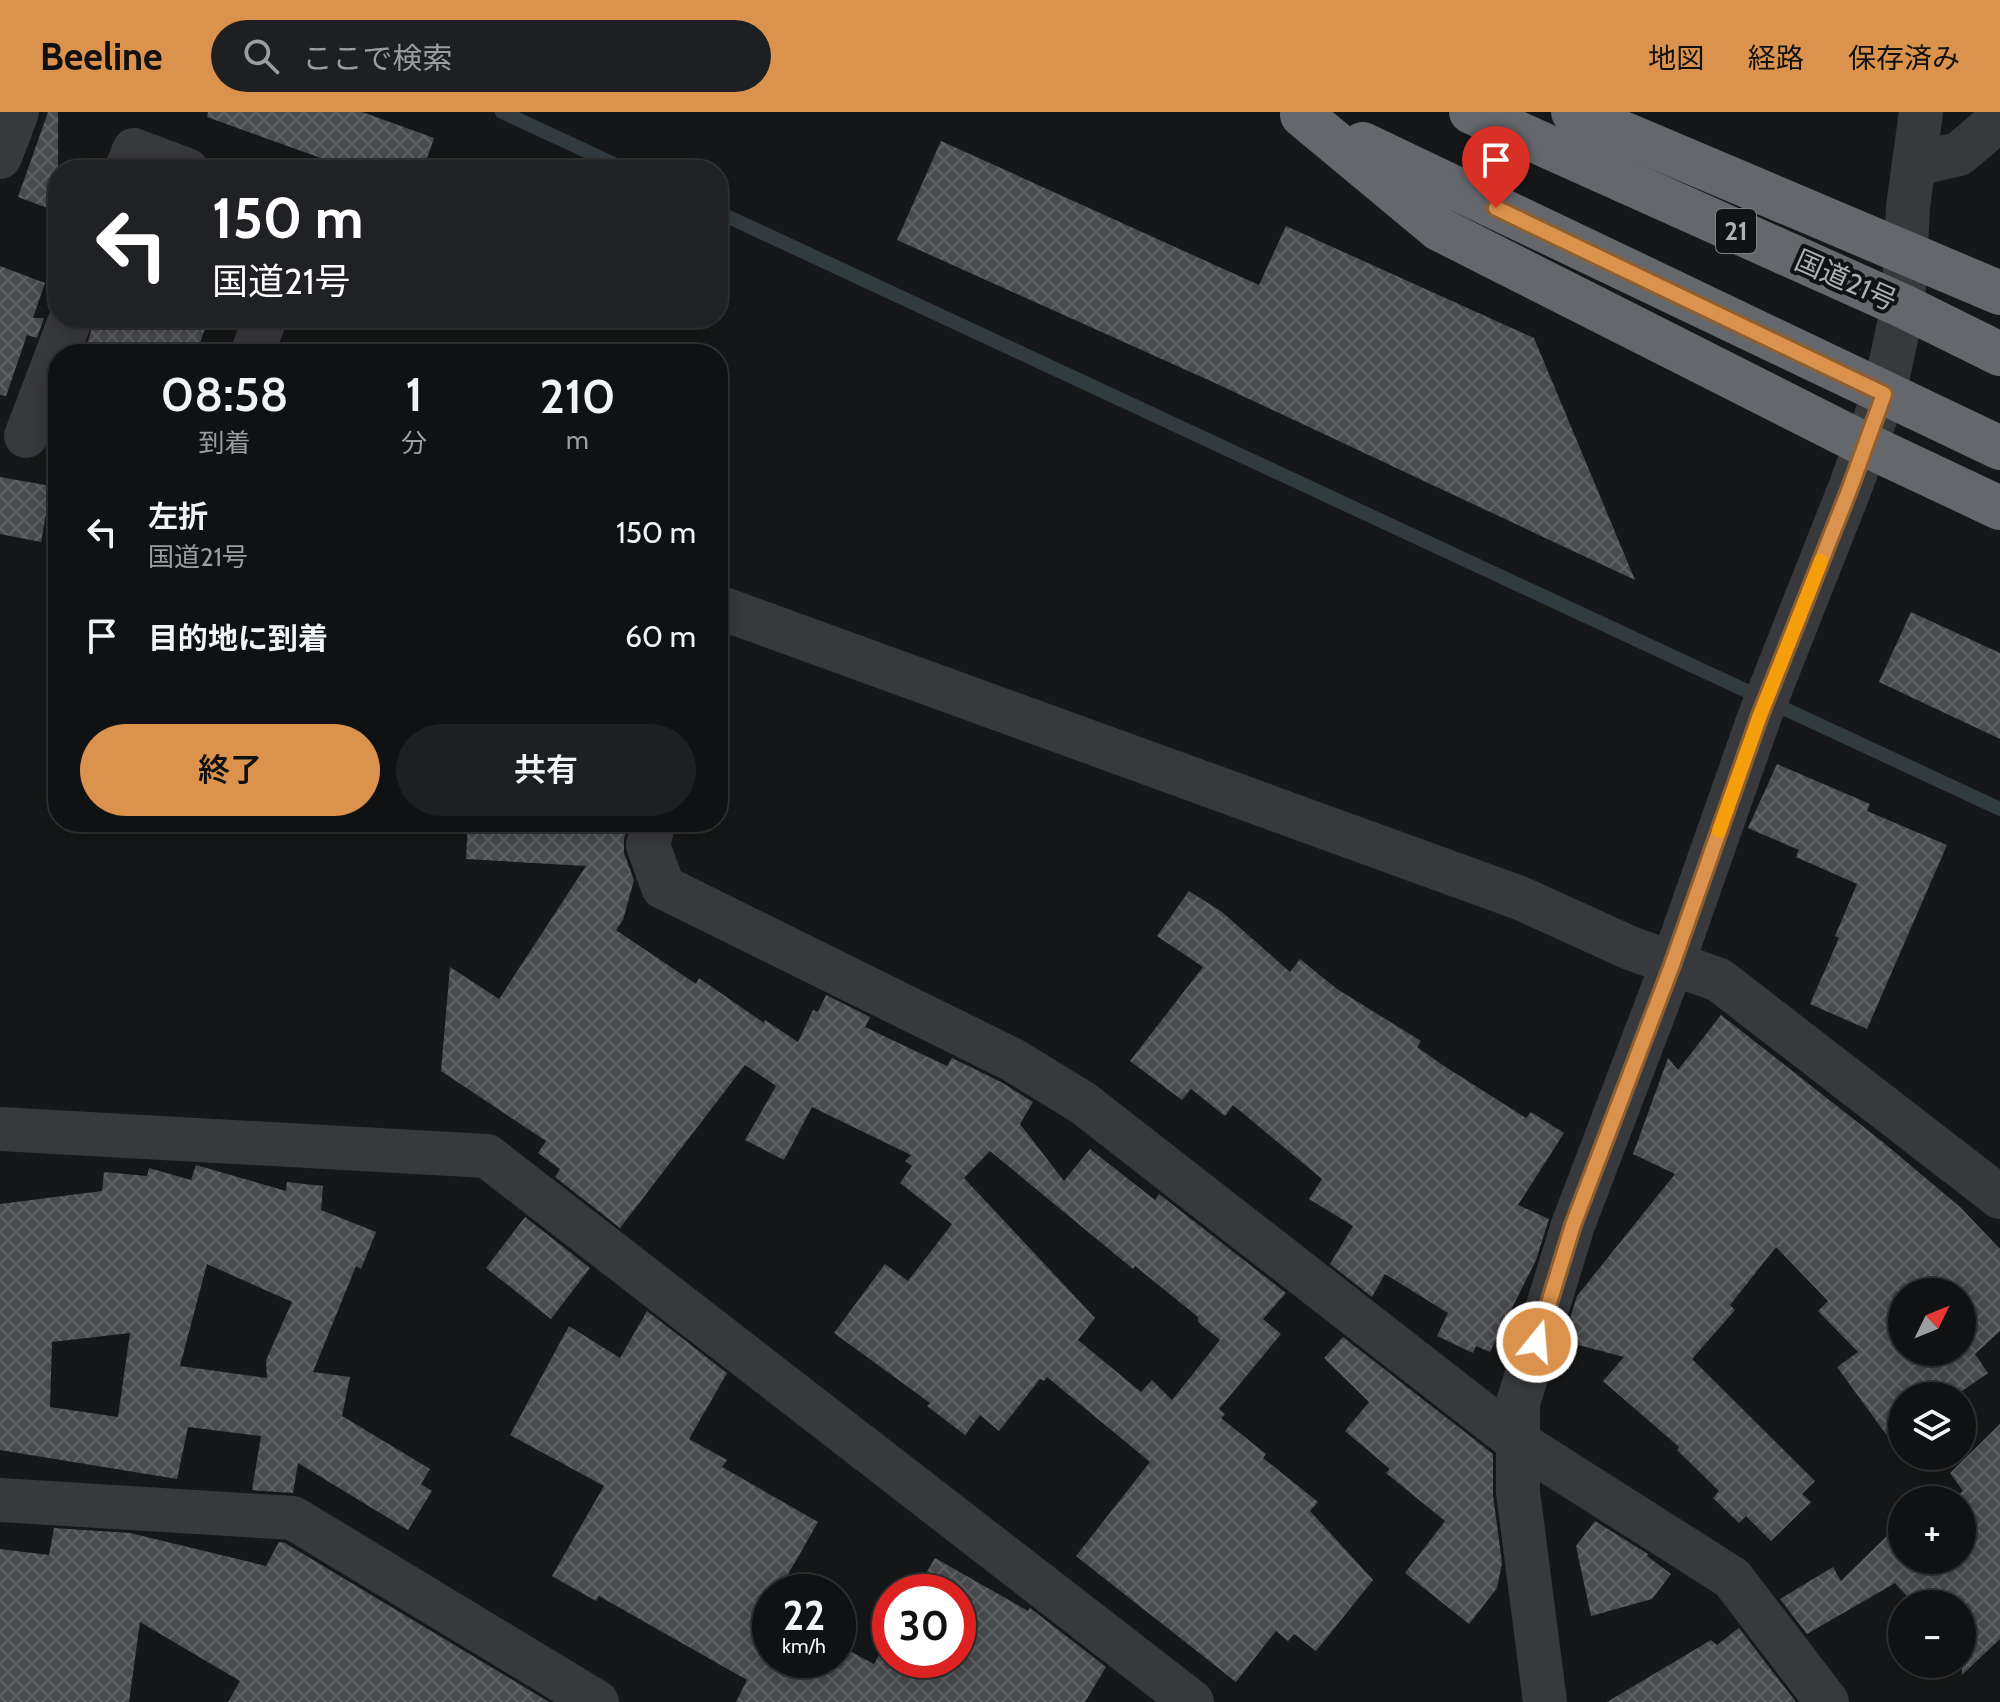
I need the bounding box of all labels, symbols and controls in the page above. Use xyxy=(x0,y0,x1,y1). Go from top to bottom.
search box xyxy=(211,20,771,92)
text: Beeline xyxy=(40,33,163,80)
icon: search xyxy=(239,34,283,78)
text: ここで検索 xyxy=(303,40,453,77)
text: 地図 xyxy=(1648,41,1704,75)
text: 経路 xyxy=(1748,41,1804,75)
text: 保存済み xyxy=(1848,41,1960,75)
pin xyxy=(1462,126,1530,208)
icon: arrive xyxy=(1474,138,1518,182)
text: 150 m xyxy=(212,184,364,252)
icon: left xyxy=(80,192,184,296)
road number: 21 xyxy=(1716,209,1756,253)
street label: 国道21号 xyxy=(1790,243,1902,317)
text: 国道21号 xyxy=(212,259,351,303)
text: 08:58 xyxy=(160,365,289,423)
text: 1 xyxy=(406,365,422,423)
text: 210 xyxy=(539,367,615,425)
text: m xyxy=(566,424,589,456)
text: 到着 xyxy=(198,427,251,459)
text: 分 xyxy=(401,427,427,459)
text: 左折 xyxy=(148,498,208,535)
icon: left xyxy=(80,510,124,554)
text: 150 m xyxy=(616,514,696,551)
text: 国道21号 xyxy=(148,541,248,573)
icon: arrive xyxy=(80,614,124,658)
text: 60 m xyxy=(625,618,696,655)
text: 目的地に到着 xyxy=(148,620,328,657)
button: 終了 xyxy=(80,724,380,816)
button: 共有 xyxy=(396,724,696,816)
north arrow xyxy=(1888,1278,1976,1366)
map controls xyxy=(1888,1278,1976,1678)
position arrow xyxy=(1495,1300,1579,1384)
button: layers xyxy=(1888,1382,1976,1470)
button: + xyxy=(1888,1486,1976,1574)
speed limit sign: 30 xyxy=(872,1574,976,1678)
button: − xyxy=(1888,1590,1976,1678)
text: 22 xyxy=(783,1591,825,1640)
text: km/h xyxy=(782,1634,826,1658)

